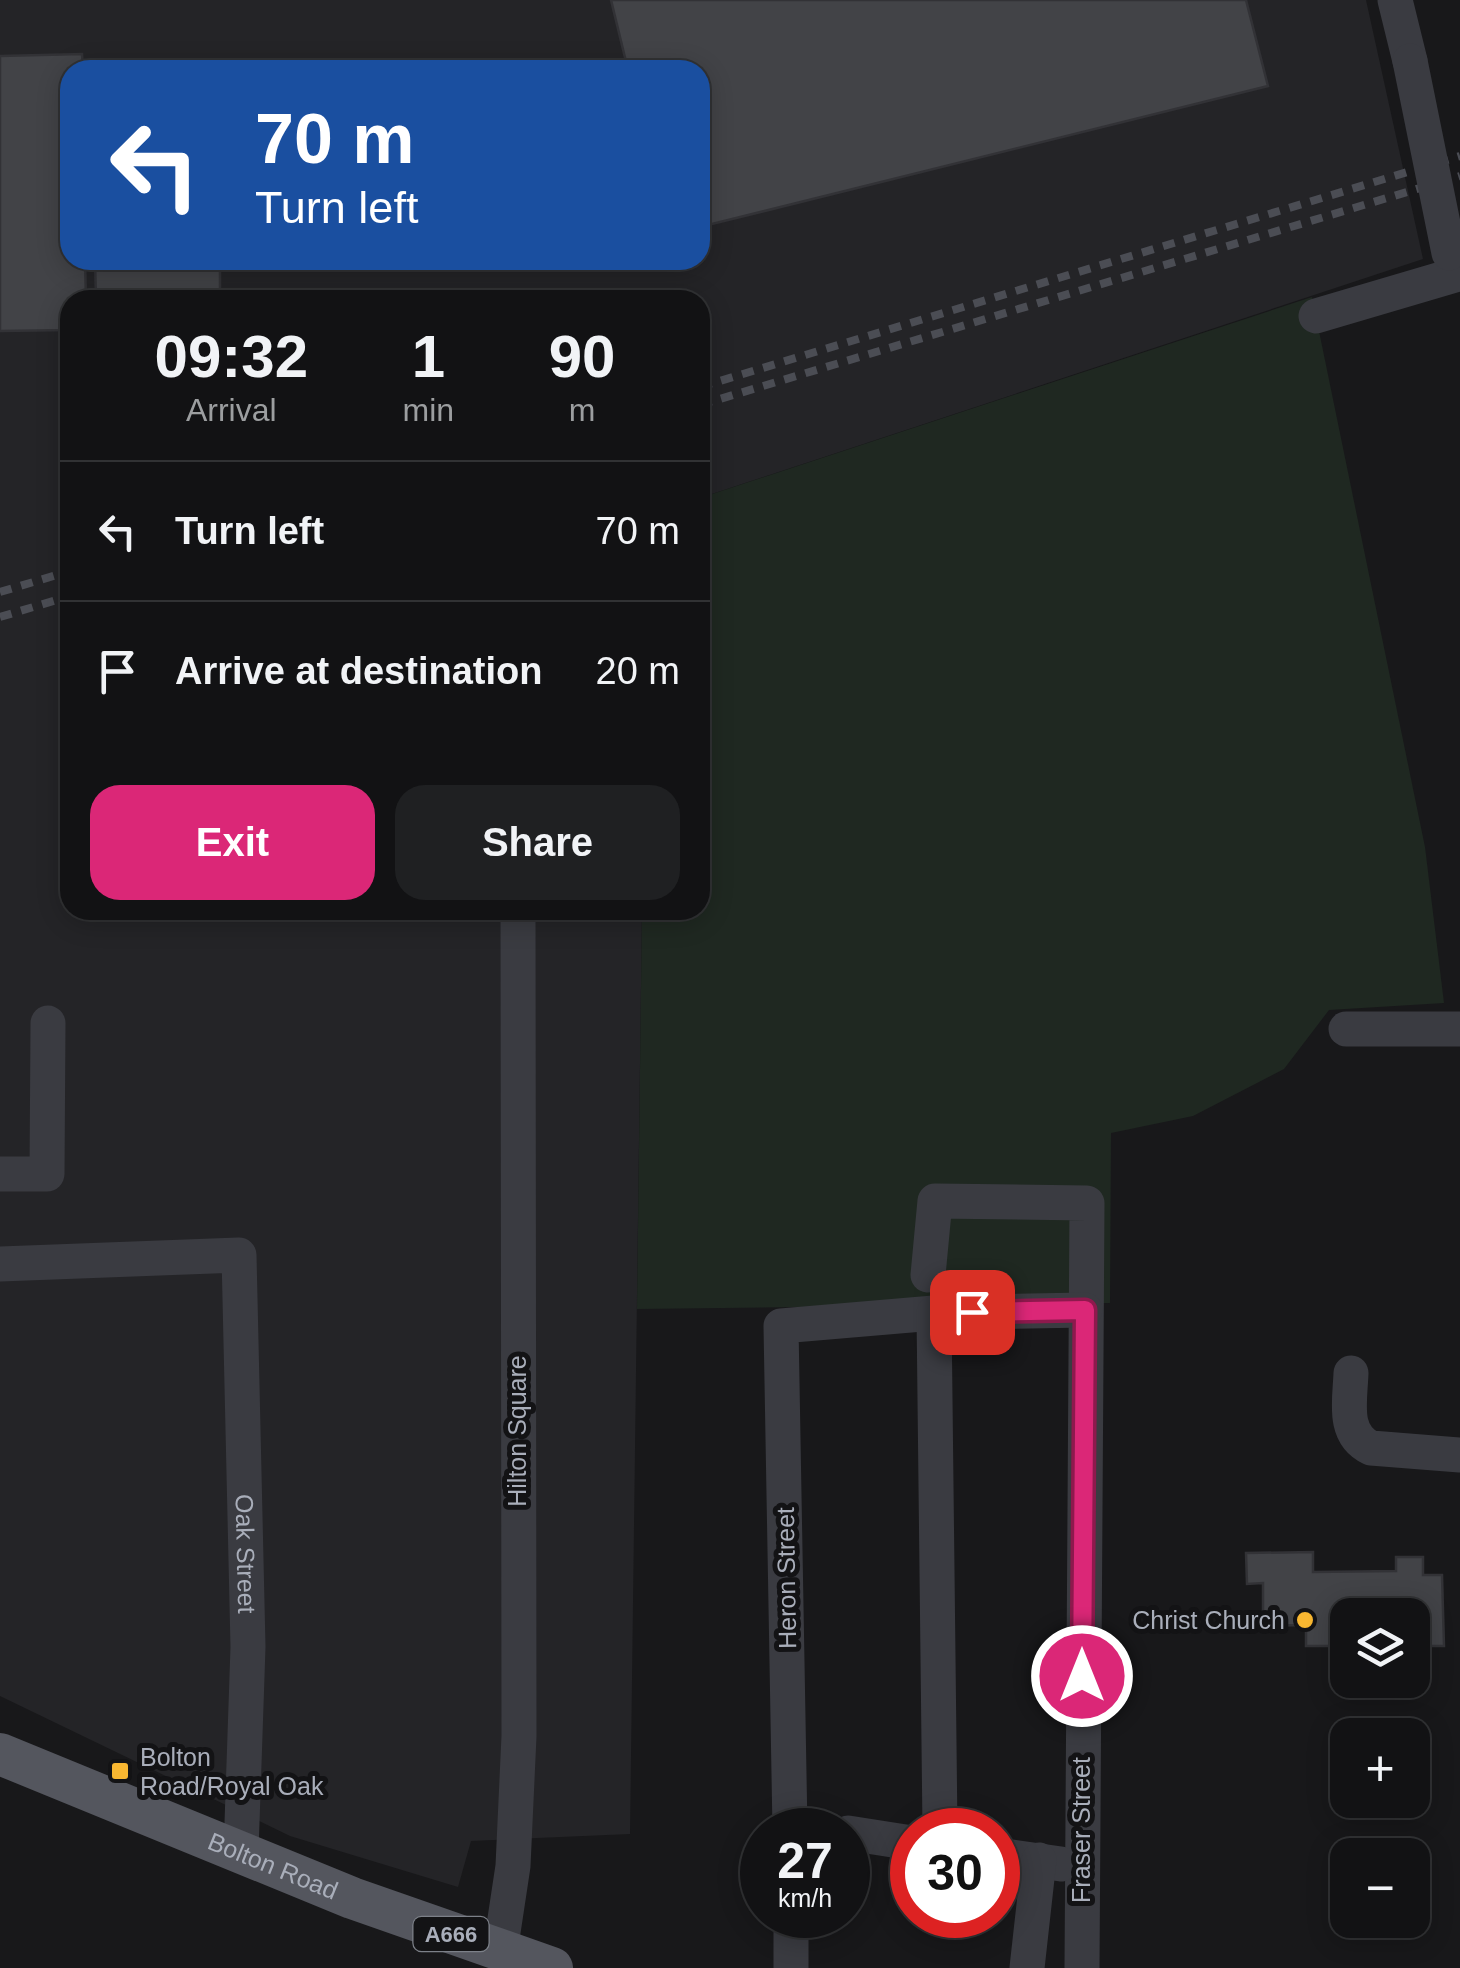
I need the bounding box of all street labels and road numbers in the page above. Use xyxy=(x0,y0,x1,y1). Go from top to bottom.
street label: Hilton Square xyxy=(503,1355,531,1507)
street label: Oak Street xyxy=(230,1494,261,1614)
street label: Heron Street xyxy=(771,1507,801,1649)
street label: Fraser Street xyxy=(1067,1757,1095,1903)
street label: Bolton Road xyxy=(204,1827,342,1905)
road number: A666 xyxy=(414,1917,488,1951)

